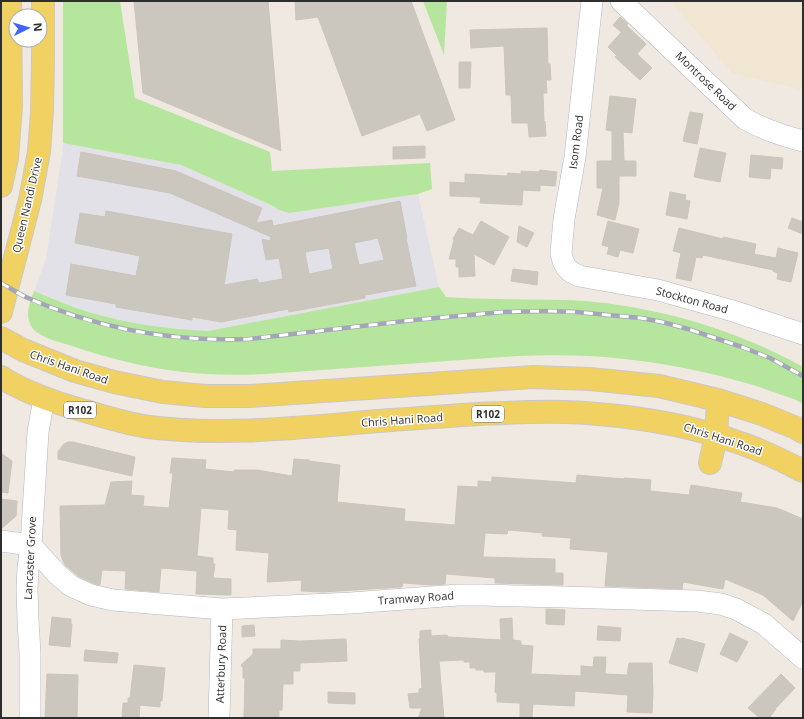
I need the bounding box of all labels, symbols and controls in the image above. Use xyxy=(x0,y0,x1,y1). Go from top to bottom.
north arrow xyxy=(8,8,48,48)
text: N xyxy=(31,22,46,32)
street label: Montrose Road xyxy=(673,48,740,113)
street label: Isom Road xyxy=(565,114,586,170)
street label: Queen Nandi Drive xyxy=(8,156,45,254)
street label: Stockton Road xyxy=(654,283,730,316)
street label: Chris Hani Road xyxy=(28,346,110,387)
road number: R102 xyxy=(64,402,96,418)
road number: R102 xyxy=(472,406,504,422)
street label: Chris Hani Road xyxy=(361,409,443,430)
street label: Chris Hani Road xyxy=(682,419,764,458)
street label: Lancaster Grove xyxy=(20,516,39,600)
street label: Tramway Road xyxy=(377,587,454,608)
street label: Atterbury Road xyxy=(212,625,229,703)

